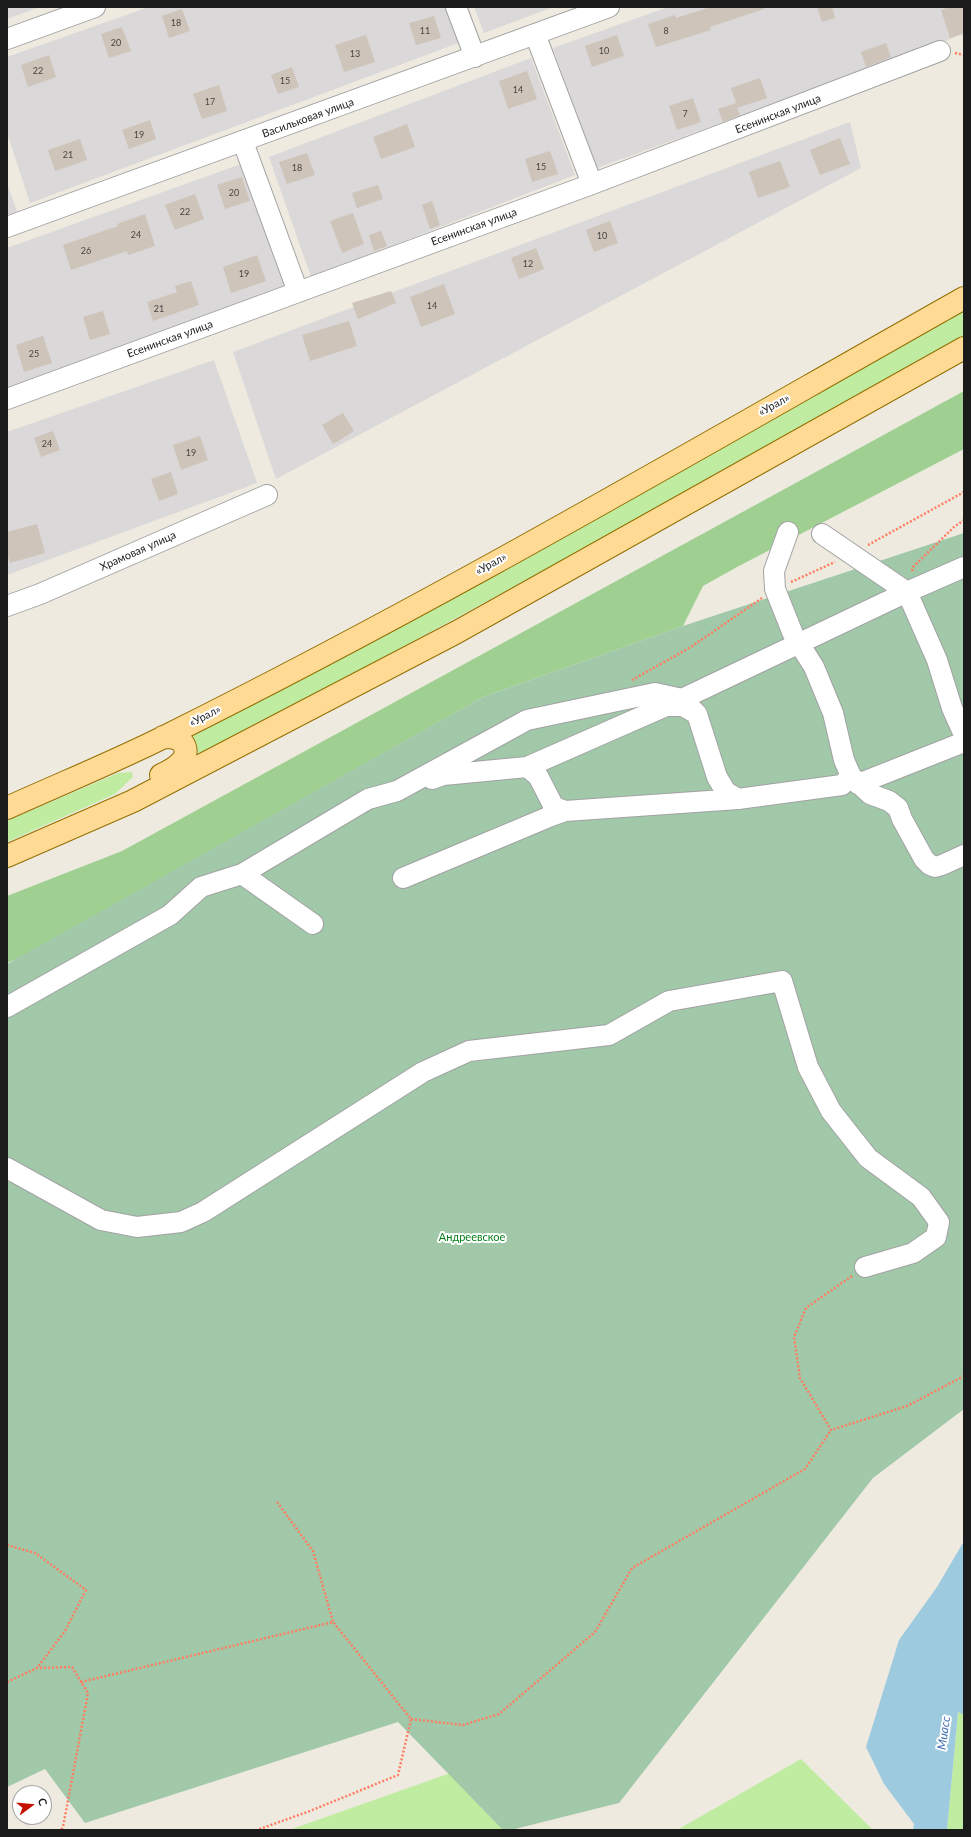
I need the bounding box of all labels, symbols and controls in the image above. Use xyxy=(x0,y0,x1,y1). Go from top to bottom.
house number: 18 xyxy=(171,18,181,28)
house number: 11 xyxy=(420,26,430,36)
house number: 8 xyxy=(663,26,669,36)
house number: 20 xyxy=(111,38,121,48)
house number: 10 xyxy=(599,46,609,56)
house number: 13 xyxy=(350,49,360,59)
house number: 22 xyxy=(33,66,43,76)
house number: 15 xyxy=(280,76,290,86)
house number: 14 xyxy=(513,85,523,95)
street label: Есенинская улица xyxy=(733,92,823,136)
street label: Васильковая улица xyxy=(260,95,356,141)
house number: 17 xyxy=(205,97,215,107)
house number: 7 xyxy=(682,109,688,119)
house number: 19 xyxy=(134,130,144,140)
house number: 21 xyxy=(63,150,73,160)
house number: 15 xyxy=(536,162,546,172)
house number: 18 xyxy=(292,163,302,173)
house number: 20 xyxy=(229,188,239,198)
street label: Есенинская улица xyxy=(429,205,519,249)
house number: 22 xyxy=(180,207,190,217)
house number: 24 xyxy=(131,230,141,240)
house number: 10 xyxy=(597,231,607,241)
house number: 26 xyxy=(81,246,91,256)
house number: 12 xyxy=(523,259,533,269)
house number: 19 xyxy=(239,269,249,279)
house number: 14 xyxy=(427,301,437,311)
house number: 21 xyxy=(154,304,164,314)
street label: Есенинская улица xyxy=(125,317,215,361)
house number: 25 xyxy=(29,349,39,359)
street label: «Урал» xyxy=(756,391,792,419)
house number: 24 xyxy=(42,439,52,449)
house number: 19 xyxy=(186,448,196,458)
street label: Храмовая улица xyxy=(98,528,178,574)
street label: «Урал» xyxy=(473,550,509,578)
street label: «Урал» xyxy=(187,703,223,729)
park label: Андреевское xyxy=(439,1230,505,1244)
water label: Миасс xyxy=(935,1715,953,1751)
north arrow xyxy=(12,1785,52,1825)
text: С xyxy=(36,1797,50,1807)

